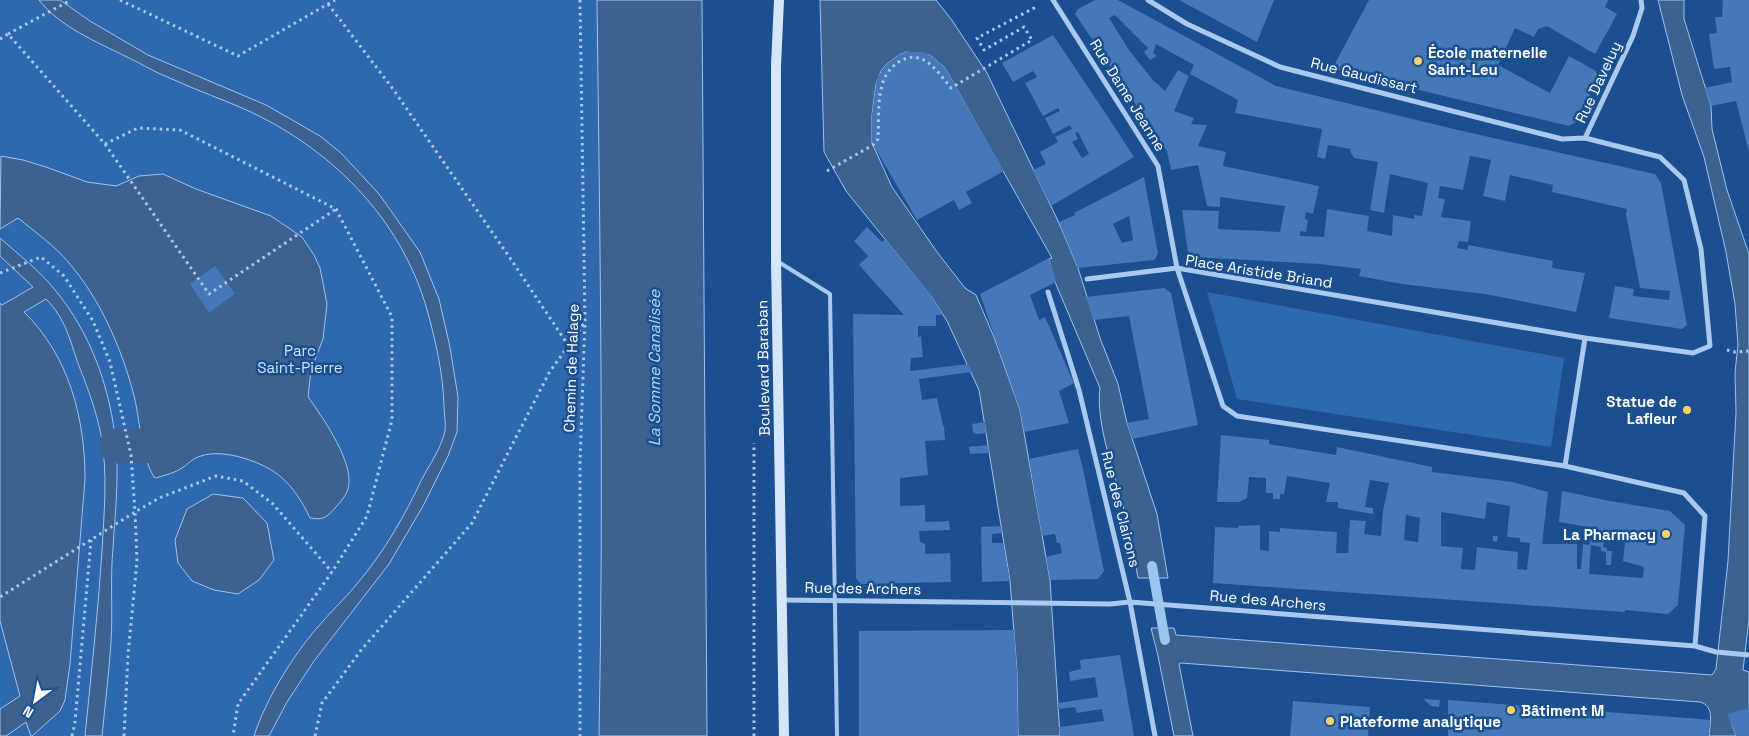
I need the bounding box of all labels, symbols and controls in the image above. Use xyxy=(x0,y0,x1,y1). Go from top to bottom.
street label: Rue Dame Jeanne xyxy=(1086,35,1170,155)
street label: Rue Daveluy xyxy=(1571,38,1625,126)
place label: École maternelle Saint-Leu xyxy=(1428,43,1548,79)
street label: Rue Gaudissart xyxy=(1309,53,1419,97)
marker: École maternelle Saint-Leu xyxy=(1412,55,1424,67)
street label: Place Aristide Briand xyxy=(1184,250,1334,292)
water label: La Somme Canalisée xyxy=(644,289,665,446)
street label: Boulevard Baraban xyxy=(752,300,774,436)
street label: Chemin de Halage xyxy=(559,303,583,433)
park label: Parc Saint-Pierre xyxy=(257,341,343,377)
place label: Statue de Lafleur xyxy=(1606,392,1677,428)
marker: Statue de Lafleur xyxy=(1681,404,1693,416)
street label: Rue des Clairons xyxy=(1097,449,1145,569)
place label: La Pharmacy xyxy=(1563,525,1656,544)
marker: La Pharmacy xyxy=(1660,528,1672,540)
street label: Rue des Archers xyxy=(804,577,922,599)
street label: Rue des Archers xyxy=(1209,585,1327,615)
north arrow xyxy=(10,676,60,726)
place label: Bâtiment M xyxy=(1521,701,1604,720)
text: N xyxy=(19,702,37,722)
marker: Bâtiment M xyxy=(1505,704,1517,716)
place label: Plateforme analytique xyxy=(1340,712,1501,731)
marker: Plateforme analytique xyxy=(1324,715,1336,727)

